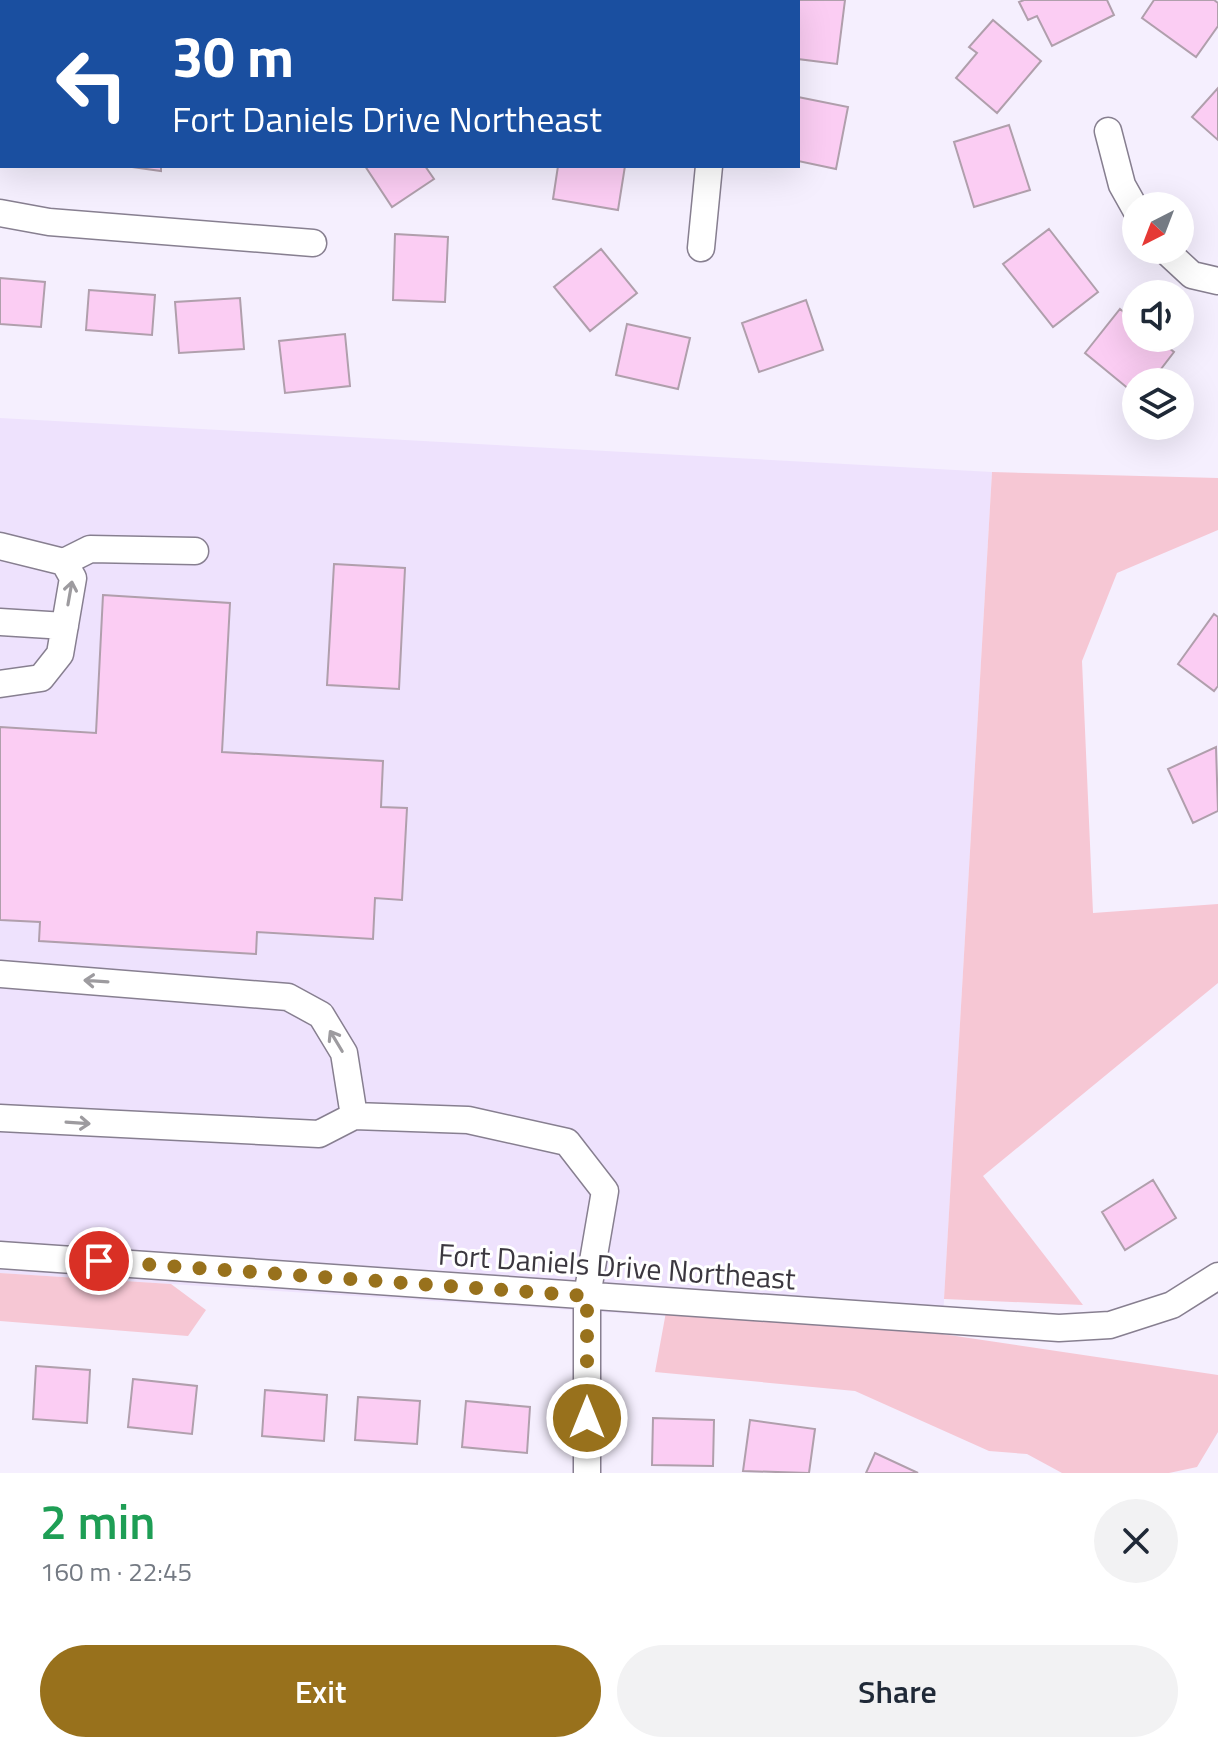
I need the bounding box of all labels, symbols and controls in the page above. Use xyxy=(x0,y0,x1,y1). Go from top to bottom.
text: 30 m xyxy=(172,14,294,99)
icon: left xyxy=(40,32,144,136)
text: Fort Daniels Drive Northeast xyxy=(172,91,602,146)
north arrow xyxy=(1122,192,1194,264)
map controls xyxy=(1122,192,1194,440)
button: sound xyxy=(1122,280,1194,352)
button: layers xyxy=(1122,368,1194,440)
one-way arrow xyxy=(64,581,79,606)
one-way arrow xyxy=(83,973,110,988)
one-way arrow xyxy=(328,1030,344,1053)
one-way arrow xyxy=(64,1116,91,1131)
pin xyxy=(65,1227,133,1295)
street label: Fort Daniels Drive Northeast xyxy=(437,1231,798,1301)
icon: arrive xyxy=(77,1239,121,1283)
position arrow xyxy=(545,1376,629,1460)
text: 2 min xyxy=(40,1485,155,1558)
button: close xyxy=(1094,1499,1178,1583)
text: 160 m · 22:45 xyxy=(40,1552,192,1591)
button: Exit xyxy=(40,1645,601,1737)
button: Share xyxy=(617,1645,1178,1737)

